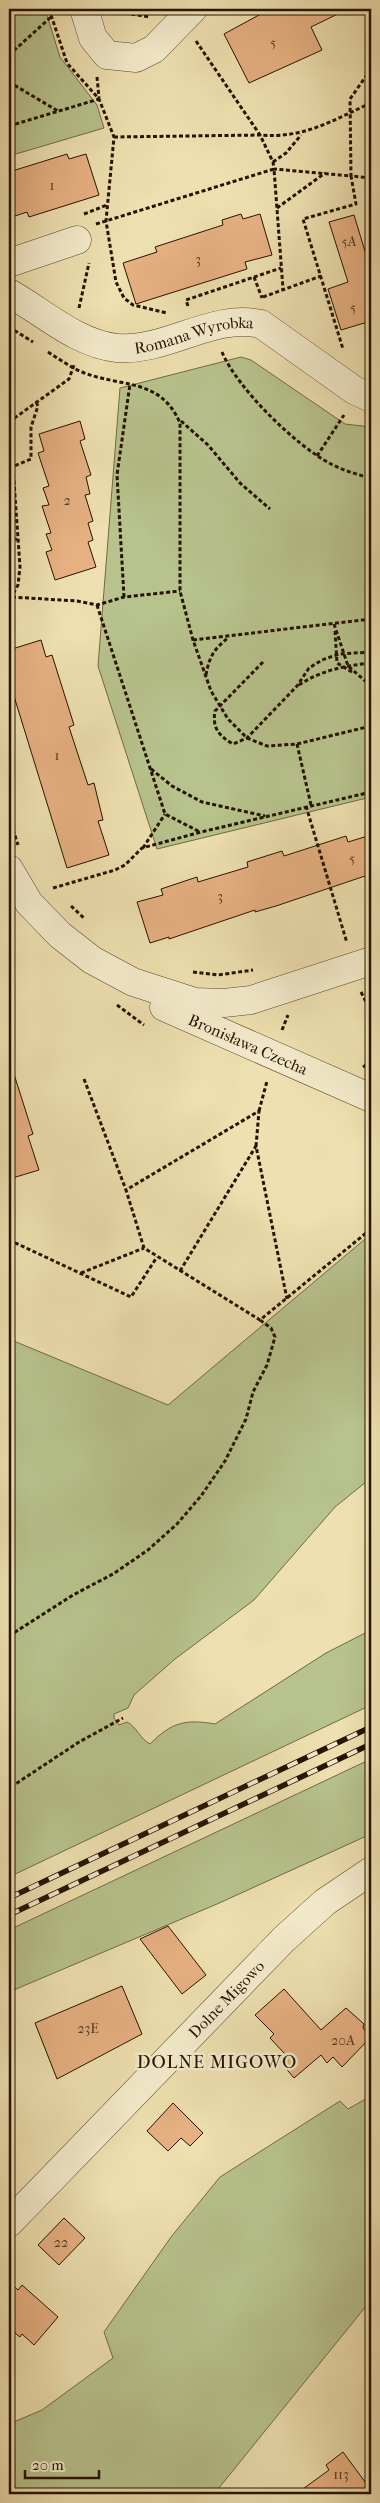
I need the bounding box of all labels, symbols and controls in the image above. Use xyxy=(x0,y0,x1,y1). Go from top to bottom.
house number: 5 xyxy=(270,34,276,51)
house number: 1 xyxy=(50,177,55,194)
house number: 5A xyxy=(341,233,357,250)
house number: 3 xyxy=(195,251,201,268)
house number: 5 xyxy=(350,299,356,316)
street label: Romana Wyrobka xyxy=(133,313,255,357)
house number: 2 xyxy=(63,492,71,509)
house number: 1 xyxy=(55,747,60,764)
house number: 5 xyxy=(349,850,355,867)
house number: 3 xyxy=(217,888,223,905)
street label: Bronisława Czecha xyxy=(186,1010,311,1079)
street label: Dolne Migowo xyxy=(184,1956,268,2042)
house number: 23E xyxy=(77,2020,99,2037)
house number: 20A xyxy=(331,2032,356,2049)
district label: DOLNE MIGOWO xyxy=(137,2052,297,2073)
house number: 22 xyxy=(54,2234,68,2251)
scale bar xyxy=(25,2448,99,2480)
text: 20 m xyxy=(32,2456,64,2474)
house number: 113 xyxy=(333,2466,349,2483)

